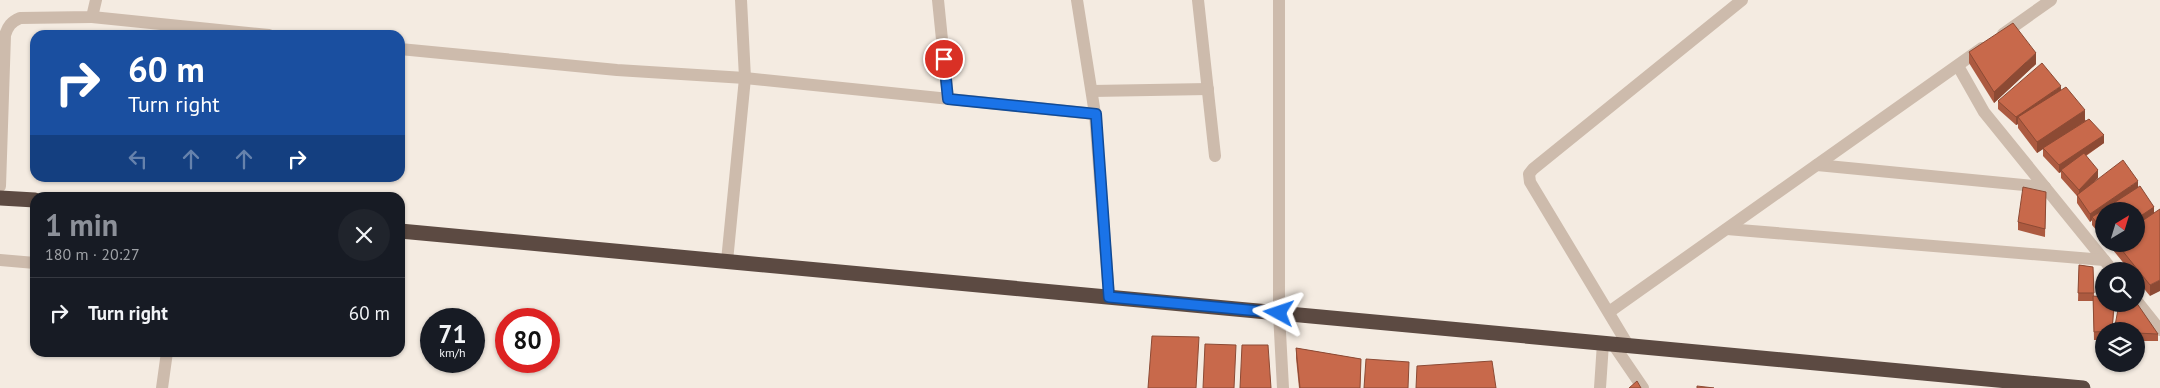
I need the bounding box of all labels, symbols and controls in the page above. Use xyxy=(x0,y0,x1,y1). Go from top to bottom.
pin xyxy=(923,38,965,80)
icon: arrive xyxy=(930,45,958,73)
text: 60 m xyxy=(128,46,205,92)
icon: right xyxy=(45,50,110,115)
text: Turn right xyxy=(128,90,220,118)
icon: left xyxy=(124,145,152,173)
icon: ahead xyxy=(177,145,205,173)
icon: ahead xyxy=(230,145,258,173)
icon: right xyxy=(283,145,311,173)
north arrow xyxy=(2095,202,2145,252)
map controls xyxy=(2095,202,2145,372)
text: 1 min xyxy=(45,205,118,244)
button: close xyxy=(338,209,390,261)
text: 180 m · 20:27 xyxy=(45,244,140,264)
button: search xyxy=(2095,262,2145,312)
position arrow xyxy=(1252,286,1304,338)
icon: right xyxy=(45,299,73,327)
text: Turn right xyxy=(88,301,168,325)
text: 60 m xyxy=(349,301,390,325)
speed limit sign: 80 xyxy=(495,308,560,373)
text: 71 xyxy=(438,318,467,350)
button: layers xyxy=(2095,322,2145,372)
text: km/h xyxy=(439,345,466,360)

